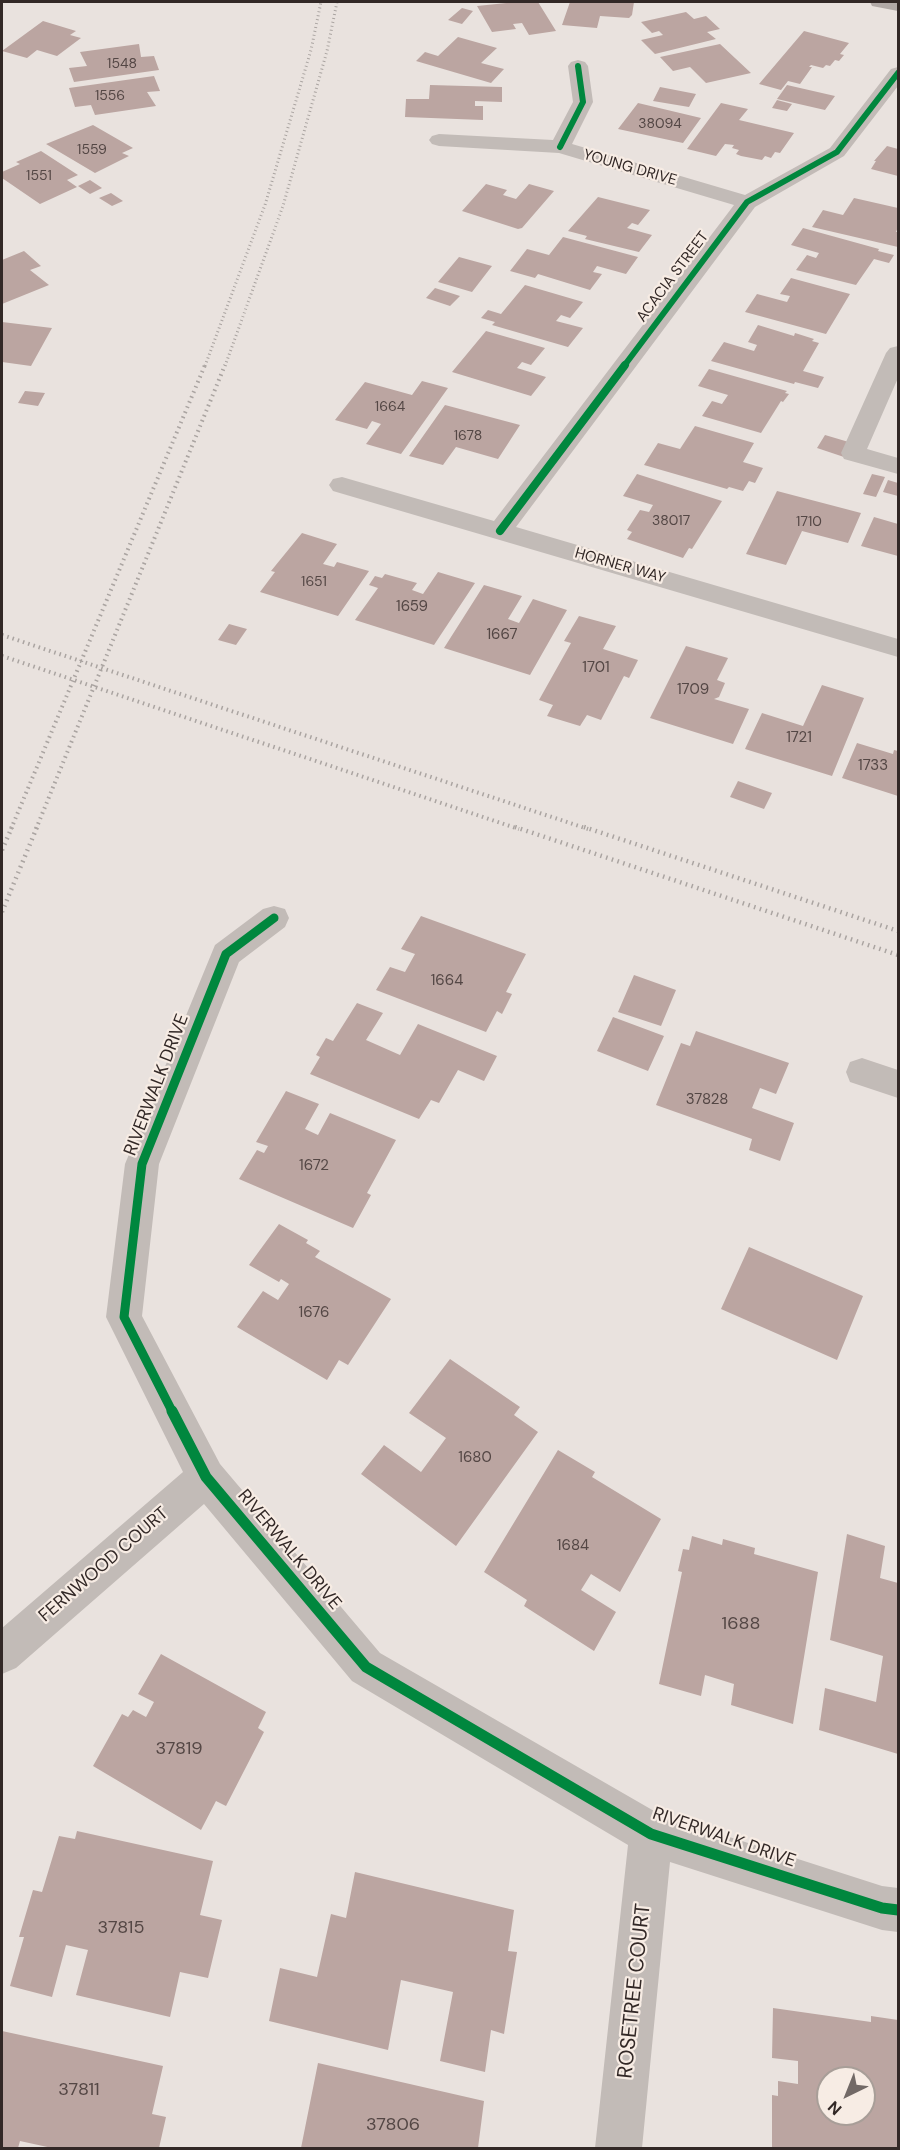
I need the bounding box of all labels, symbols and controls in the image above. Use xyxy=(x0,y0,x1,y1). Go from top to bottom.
house number: 1548 xyxy=(107,56,137,72)
house number: 1556 xyxy=(95,88,125,104)
house number: 38094 xyxy=(638,116,682,132)
house number: 1559 xyxy=(77,142,107,158)
street label: YOUNG DRIVE xyxy=(581,146,679,190)
house number: 1551 xyxy=(26,168,52,184)
street label: ACACIA STREET xyxy=(633,228,713,326)
house number: 1664 xyxy=(375,399,405,415)
house number: 1678 xyxy=(454,428,482,444)
house number: 38017 xyxy=(652,513,690,529)
house number: 1710 xyxy=(796,514,822,530)
street label: HORNER WAY xyxy=(573,544,667,588)
house number: 1651 xyxy=(301,574,327,590)
house number: 1659 xyxy=(396,598,428,616)
house number: 1667 xyxy=(486,626,518,644)
house number: 1701 xyxy=(582,659,610,677)
house number: 1709 xyxy=(677,681,709,699)
house number: 1721 xyxy=(786,729,812,747)
house number: 1733 xyxy=(858,757,888,775)
house number: 1664 xyxy=(431,972,463,990)
street label: RIVERWALK DRIVE xyxy=(120,1011,194,1159)
house number: 37828 xyxy=(686,1091,728,1109)
house number: 1672 xyxy=(299,1157,329,1175)
house number: 1676 xyxy=(299,1304,329,1322)
house number: 1680 xyxy=(458,1449,492,1467)
street label: RIVERWALK DRIVE xyxy=(233,1486,345,1614)
street label: FERNWOOD COURT xyxy=(35,1503,173,1627)
house number: 1684 xyxy=(557,1537,589,1555)
house number: 1688 xyxy=(722,1613,760,1635)
house number: 37819 xyxy=(155,1738,203,1760)
street label: RIVERWALK DRIVE xyxy=(650,1803,798,1873)
street label: ROSETREE COURT xyxy=(613,1902,657,2080)
house number: 37815 xyxy=(98,1917,144,1939)
north arrow xyxy=(816,2066,876,2126)
house number: 37811 xyxy=(58,2079,100,2101)
text: N xyxy=(823,2096,846,2120)
house number: 37806 xyxy=(366,2114,420,2136)

